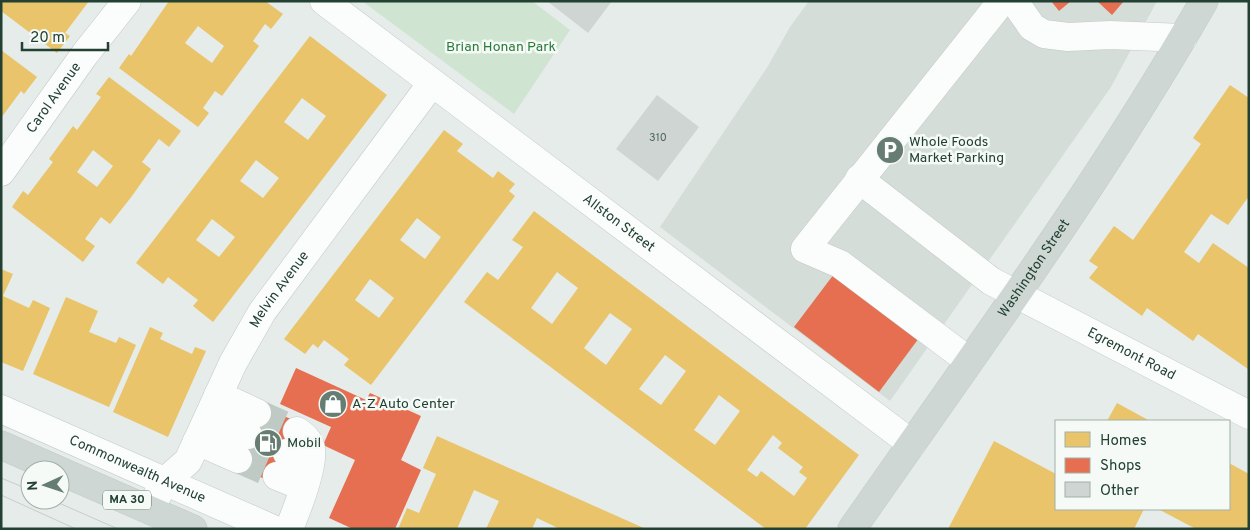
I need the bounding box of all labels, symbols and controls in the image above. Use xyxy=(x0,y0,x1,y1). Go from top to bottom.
scale bar xyxy=(22,20,109,52)
text: 20 m xyxy=(30,29,65,48)
park label: Brian Honan Park xyxy=(446,39,556,56)
street label: Carol Avenue xyxy=(23,59,85,137)
house number: 310 xyxy=(649,131,667,145)
place label: Whole Foods Market Parking xyxy=(909,134,1004,167)
parking icon: Whole Foods Market Parking xyxy=(875,135,905,165)
street label: Allston Street xyxy=(579,190,658,256)
street label: Washington Street xyxy=(994,216,1074,321)
street label: Melvin Avenue xyxy=(246,248,313,331)
street label: Egremont Road xyxy=(1084,324,1178,384)
shop icon: A-Z Auto Center xyxy=(318,389,348,419)
place label: A-Z Auto Center xyxy=(352,396,456,413)
legend xyxy=(1055,420,1230,510)
fuel station icon: Mobil xyxy=(253,428,283,458)
street label: Commonwealth Avenue xyxy=(66,432,208,507)
text: Homes xyxy=(1100,432,1147,451)
place label: Mobil xyxy=(287,435,321,452)
text: Shops xyxy=(1100,457,1141,476)
north arrow xyxy=(20,460,70,510)
text: N xyxy=(25,480,42,491)
text: Other xyxy=(1100,482,1139,501)
road number: MA 30 xyxy=(103,490,151,510)

